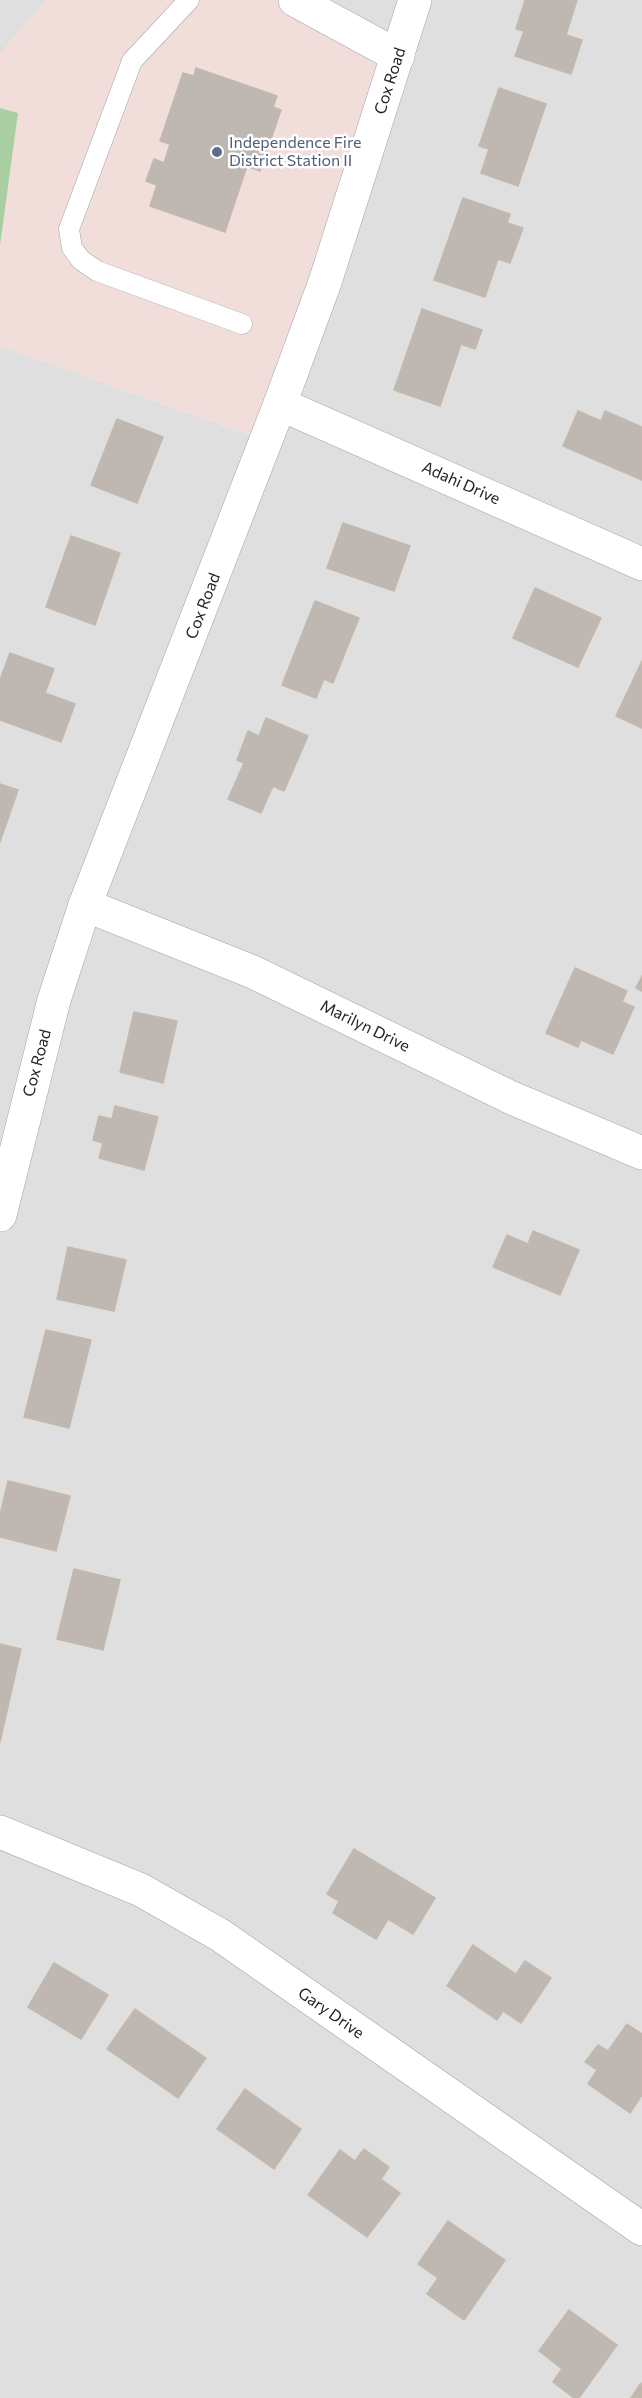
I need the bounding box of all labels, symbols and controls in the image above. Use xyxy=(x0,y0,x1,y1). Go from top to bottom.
street label: Cox Road xyxy=(370,45,410,117)
place label: Independence Fire District Station II xyxy=(229,133,361,171)
marker: Independence Fire District Station II xyxy=(210,145,224,159)
street label: Adahi Drive xyxy=(419,457,503,509)
street label: Cox Road xyxy=(182,570,224,642)
street label: Marilyn Drive xyxy=(317,996,413,1056)
street label: Cox Road xyxy=(19,1027,55,1099)
street label: Gary Drive xyxy=(294,1983,368,2043)

